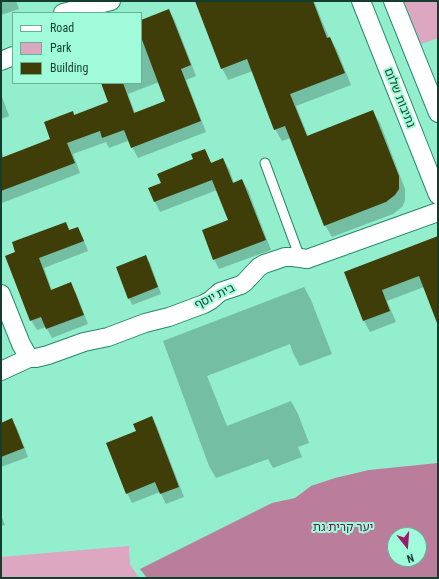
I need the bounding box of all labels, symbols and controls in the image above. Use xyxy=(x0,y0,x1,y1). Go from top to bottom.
legend xyxy=(12,12,142,84)
text: Road xyxy=(50,21,74,35)
text: Park xyxy=(50,41,71,55)
text: Building xyxy=(50,61,88,75)
street label: נתיבות שלום xyxy=(380,66,418,130)
street label: בית יוסף xyxy=(193,281,237,313)
park label: יער קרית גת xyxy=(313,521,373,535)
north arrow xyxy=(387,527,427,567)
text: N xyxy=(405,551,415,565)

